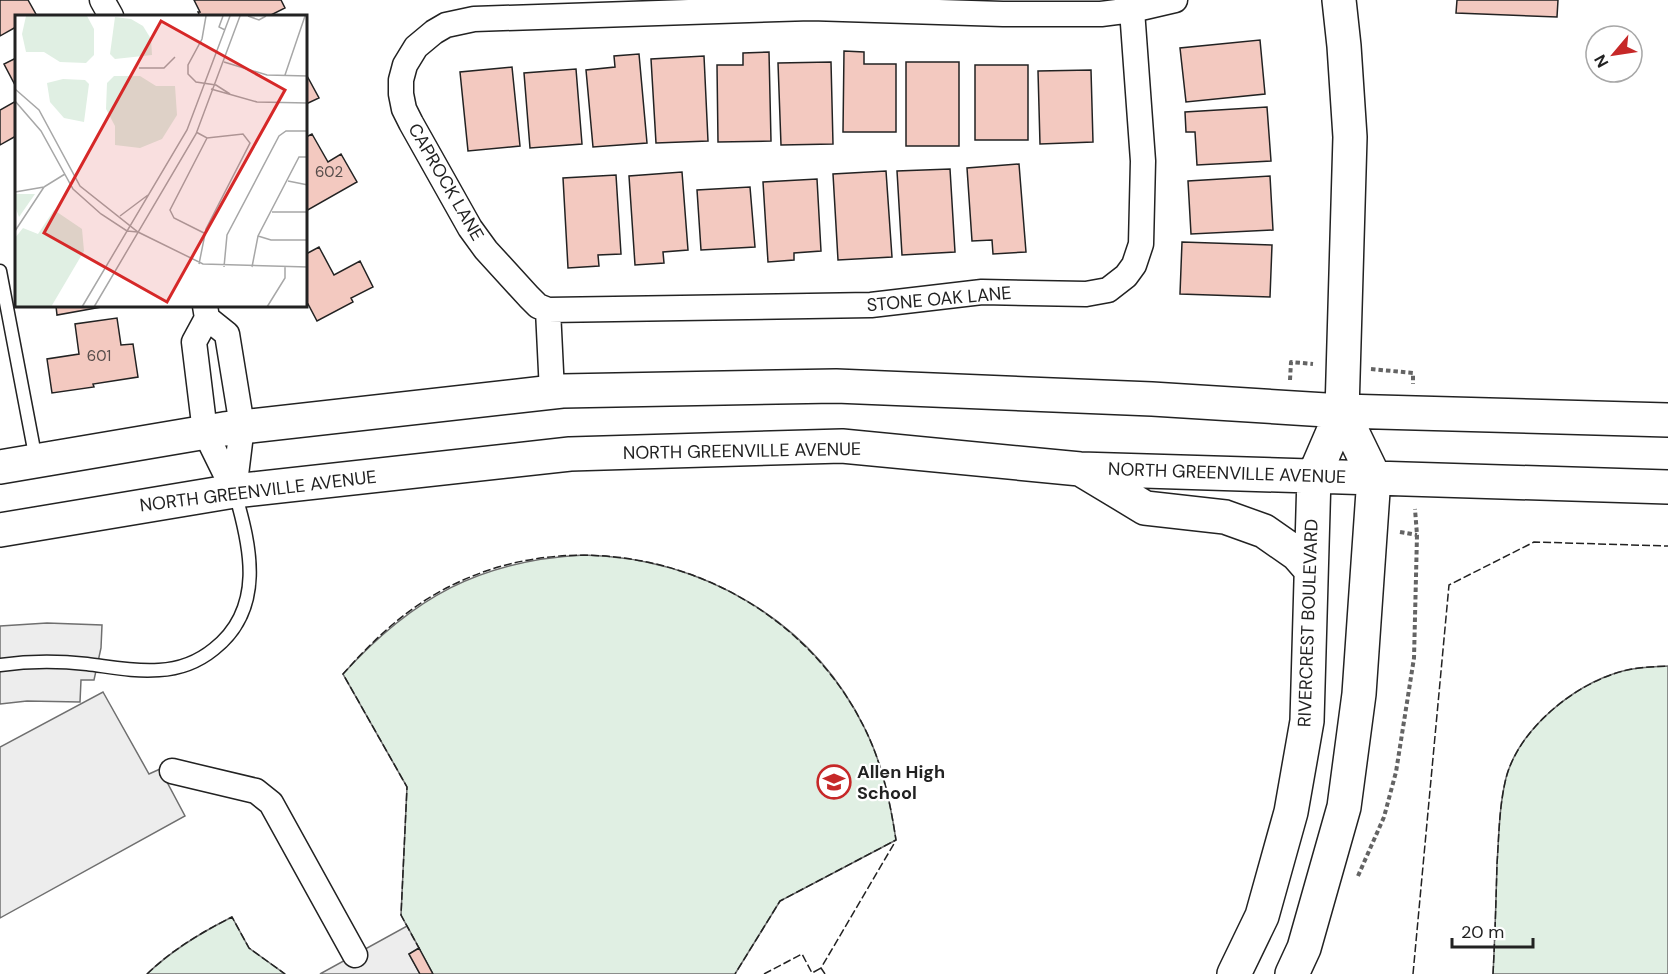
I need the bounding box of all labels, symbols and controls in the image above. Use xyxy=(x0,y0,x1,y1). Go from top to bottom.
inset map xyxy=(15,15,308,308)
north arrow xyxy=(1584,24,1644,84)
text: N xyxy=(1589,51,1613,71)
street label: CAPROCK LANE xyxy=(403,119,489,245)
house number: 602 xyxy=(315,162,343,182)
street label: STONE OAK LANE xyxy=(866,281,1012,317)
house number: 601 xyxy=(87,346,111,366)
street label: NORTH GREENVILLE AVENUE xyxy=(623,437,861,465)
street label: NORTH GREENVILLE AVENUE xyxy=(1107,457,1347,489)
street label: NORTH GREENVILLE AVENUE xyxy=(138,465,378,517)
street label: RIVERCREST BOULEVARD xyxy=(1292,519,1324,727)
place label: Allen High School xyxy=(857,760,945,805)
school or university icon: Allen High School xyxy=(816,764,852,800)
scale bar xyxy=(1452,911,1533,949)
text: 20 m xyxy=(1461,920,1504,944)

